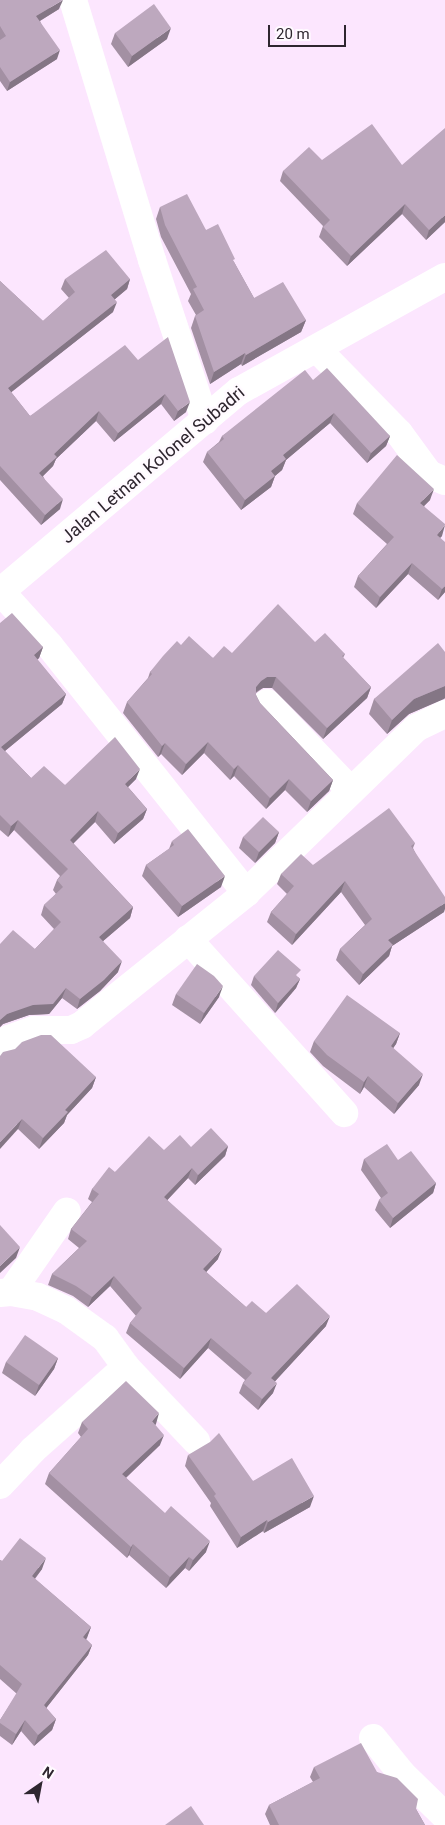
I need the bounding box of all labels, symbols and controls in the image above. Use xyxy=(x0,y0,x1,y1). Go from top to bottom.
scale bar xyxy=(270,15,348,47)
text: 20 m xyxy=(276,25,310,43)
street label: Jalan Letnan Kolonel Subadri xyxy=(57,382,249,548)
north arrow xyxy=(15,1760,65,1810)
text: N xyxy=(40,1763,57,1782)

